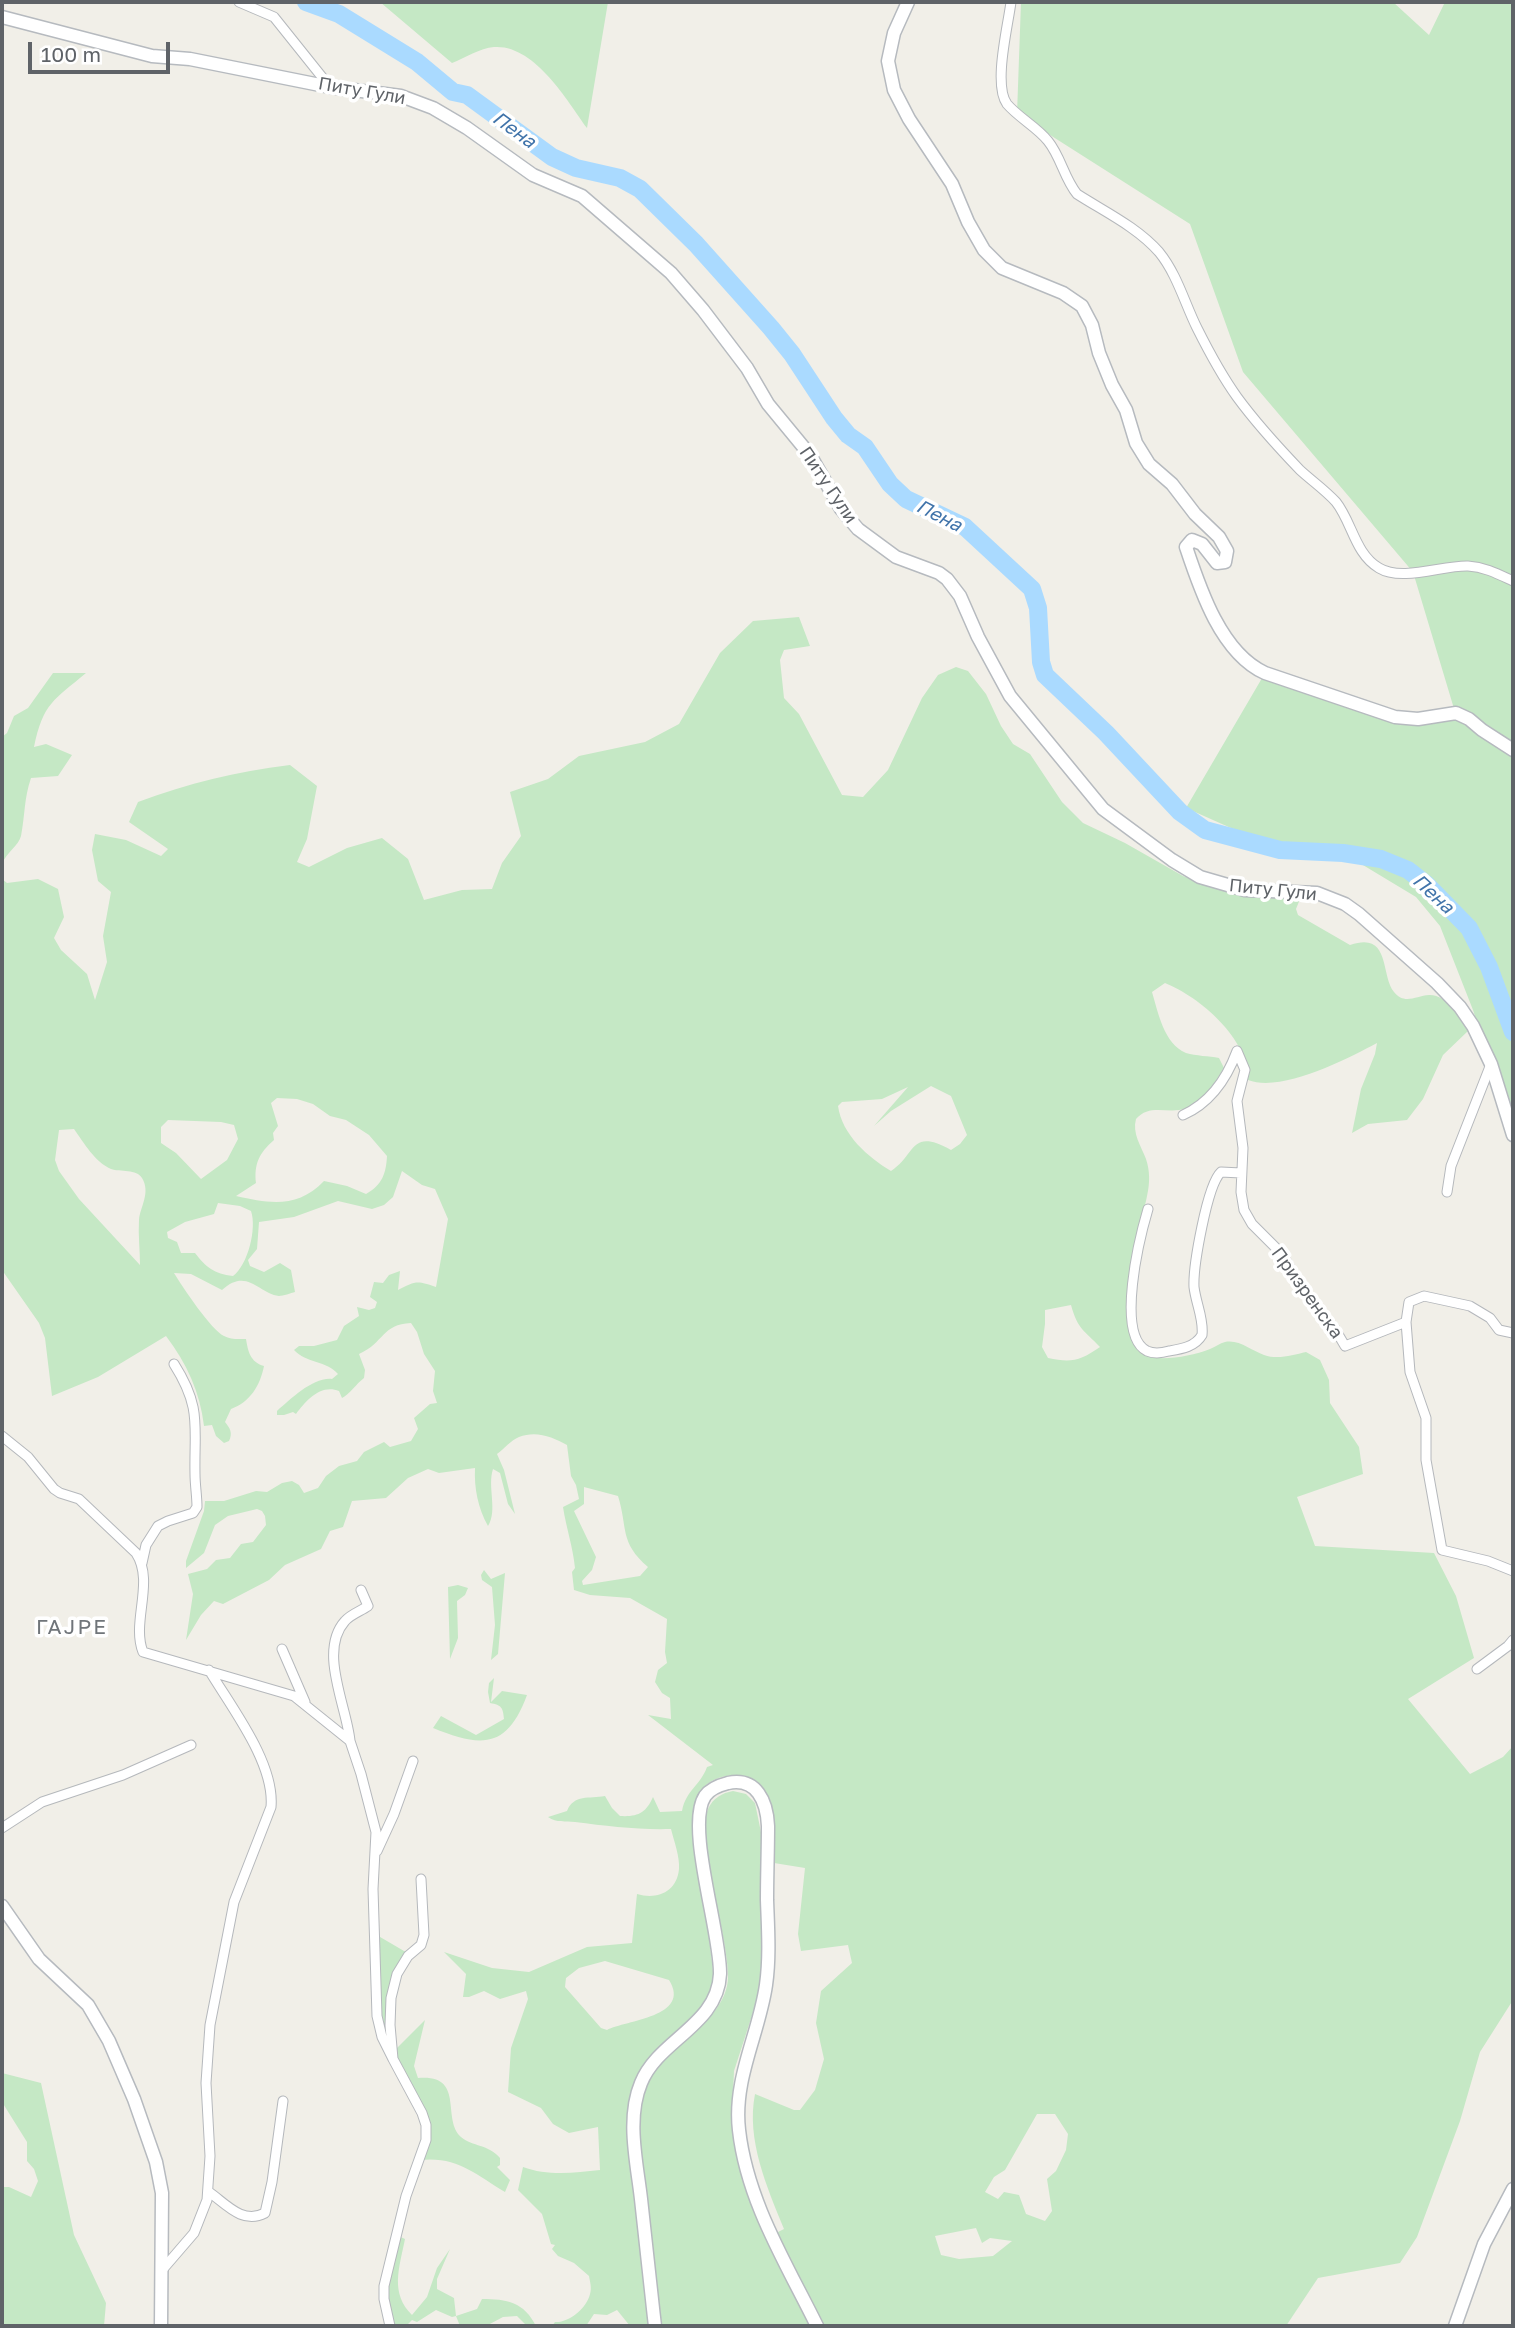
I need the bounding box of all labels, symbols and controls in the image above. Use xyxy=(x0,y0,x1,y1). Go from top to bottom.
scale bar xyxy=(32,28,173,72)
text: 100 m xyxy=(41,41,101,67)
street label: Питу Гули xyxy=(317,73,407,109)
water label: Пена xyxy=(488,107,540,153)
street label: Питу Гули xyxy=(794,442,862,528)
water label: Пена xyxy=(913,495,965,537)
water label: Пена xyxy=(1408,869,1458,919)
street label: Питу Гули xyxy=(1228,875,1318,905)
street label: Призренска xyxy=(1267,1243,1347,1343)
district label: ГАЈРЕ xyxy=(37,1614,107,1640)

